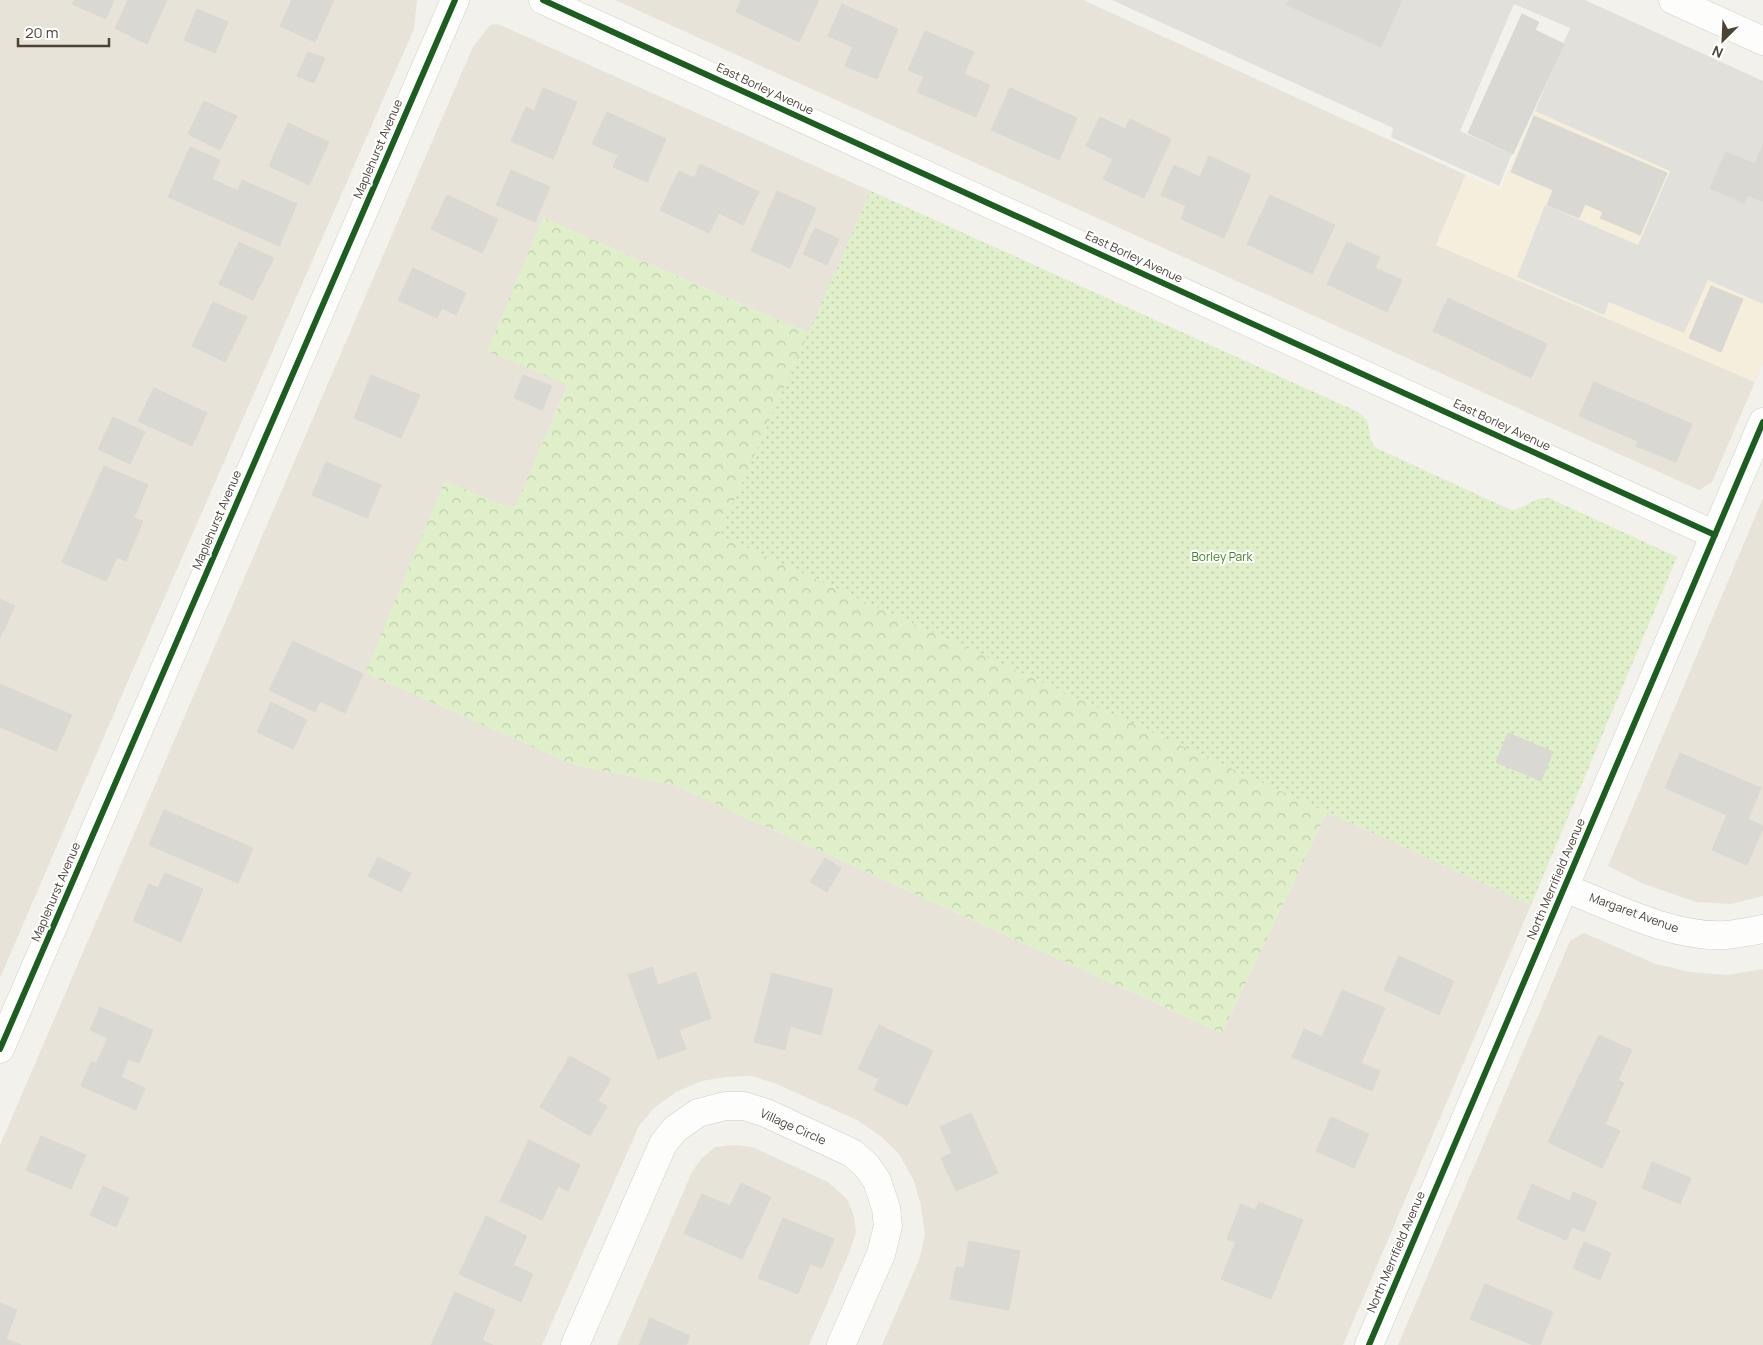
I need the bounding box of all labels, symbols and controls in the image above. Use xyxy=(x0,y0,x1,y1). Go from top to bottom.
scale bar xyxy=(18,15,109,47)
north arrow xyxy=(1698,15,1748,65)
text: 20 m xyxy=(25,22,58,43)
text: N xyxy=(1709,42,1726,63)
street label: East Borley Avenue xyxy=(714,59,817,119)
street label: Maplehurst Avenue xyxy=(349,96,406,201)
street label: East Borley Avenue xyxy=(1083,227,1186,287)
street label: East Borley Avenue xyxy=(1451,395,1554,455)
street label: Maplehurst Avenue xyxy=(188,467,245,572)
park label: Borley Park xyxy=(1191,548,1254,565)
street label: North Merrifield Avenue xyxy=(1522,816,1589,942)
street label: Maplehurst Avenue xyxy=(27,839,84,944)
street label: Margaret Avenue xyxy=(1587,888,1681,937)
street label: Village Circle xyxy=(758,1104,829,1149)
street label: North Merrifield Avenue xyxy=(1362,1189,1429,1315)

